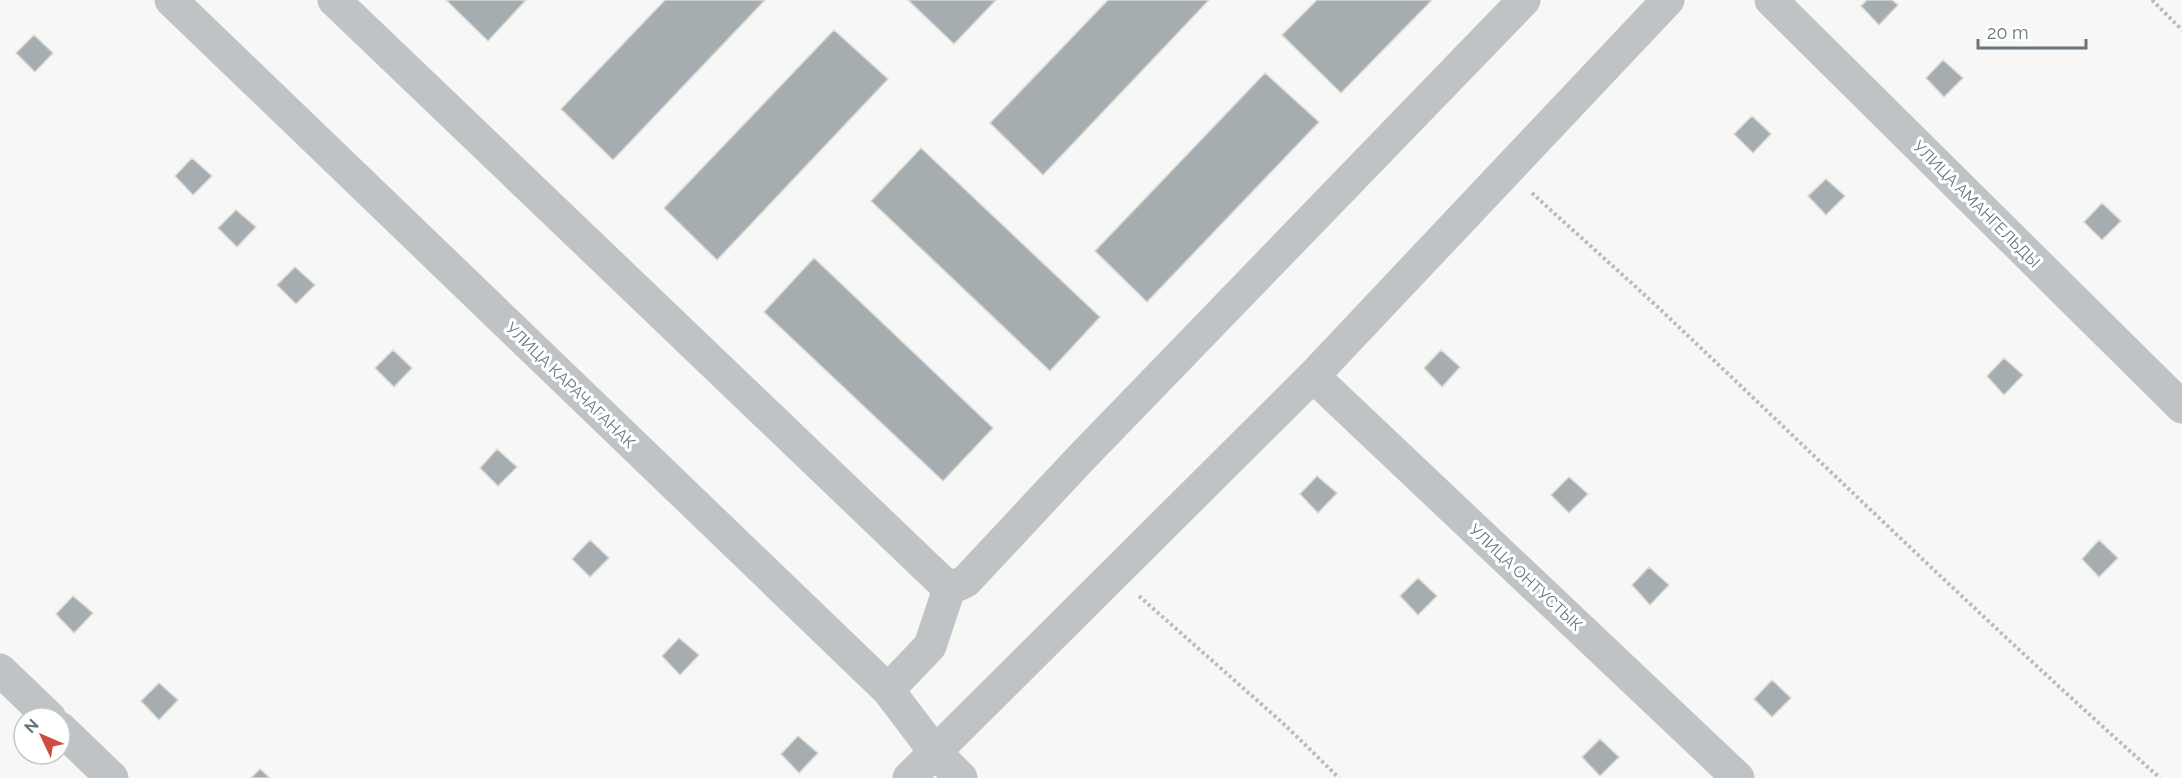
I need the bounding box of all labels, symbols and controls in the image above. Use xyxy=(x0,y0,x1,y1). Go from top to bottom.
scale bar xyxy=(1978,12,2086,50)
text: 20 m xyxy=(1987,22,2029,43)
street label: УЛИЦА АМАНГЕЛЬДЫ xyxy=(1909,137,2044,272)
street label: УЛИЦА КАРАЧАГАНАК xyxy=(502,319,639,452)
street label: УЛИЦА ОНТУСТЫК xyxy=(1465,520,1586,635)
north arrow xyxy=(12,706,72,766)
text: N xyxy=(20,715,43,737)

